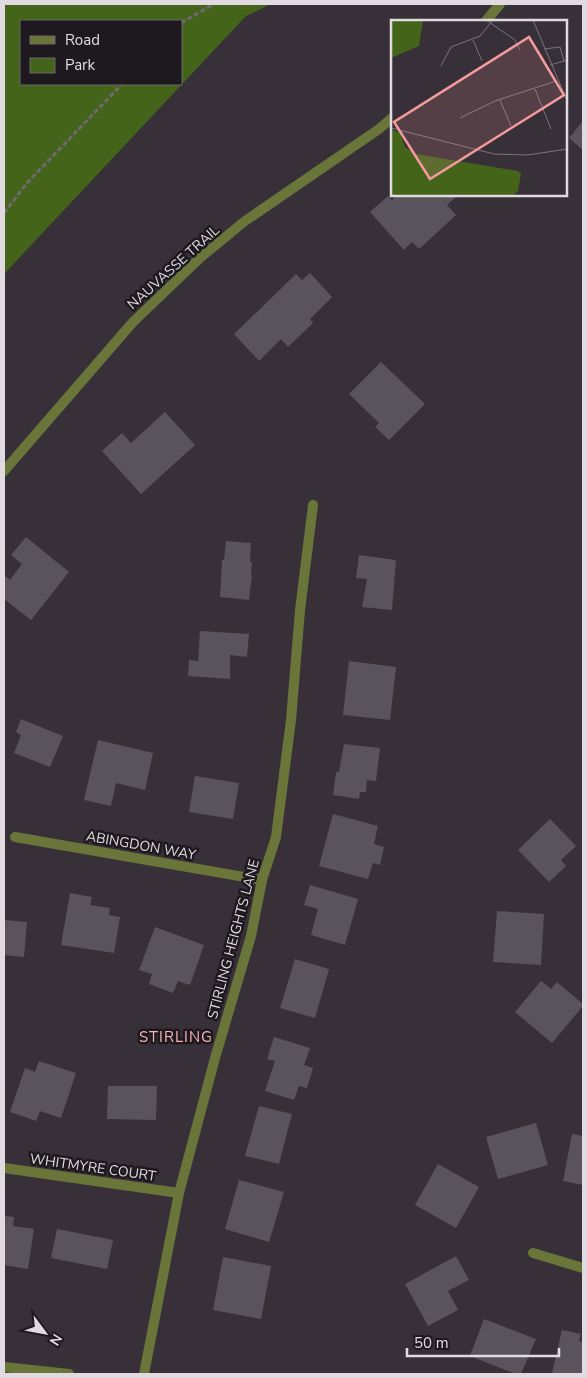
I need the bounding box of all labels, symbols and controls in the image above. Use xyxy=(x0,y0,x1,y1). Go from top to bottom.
legend xyxy=(20,20,182,85)
inset map xyxy=(391,20,567,196)
text: Road xyxy=(65,30,100,50)
text: Park xyxy=(65,55,95,75)
street label: NAUVASSE TRAIL xyxy=(123,221,224,314)
street label: ABINGDON WAY xyxy=(85,826,198,865)
street label: STIRLING HEIGHTS LANE xyxy=(203,857,264,1021)
district label: STIRLING xyxy=(139,1027,213,1047)
street label: WHITMYRE COURT xyxy=(29,1149,158,1186)
north arrow xyxy=(20,1308,70,1358)
scale bar xyxy=(407,1326,560,1358)
text: N xyxy=(45,1330,66,1349)
text: 50 m xyxy=(414,1333,449,1353)

